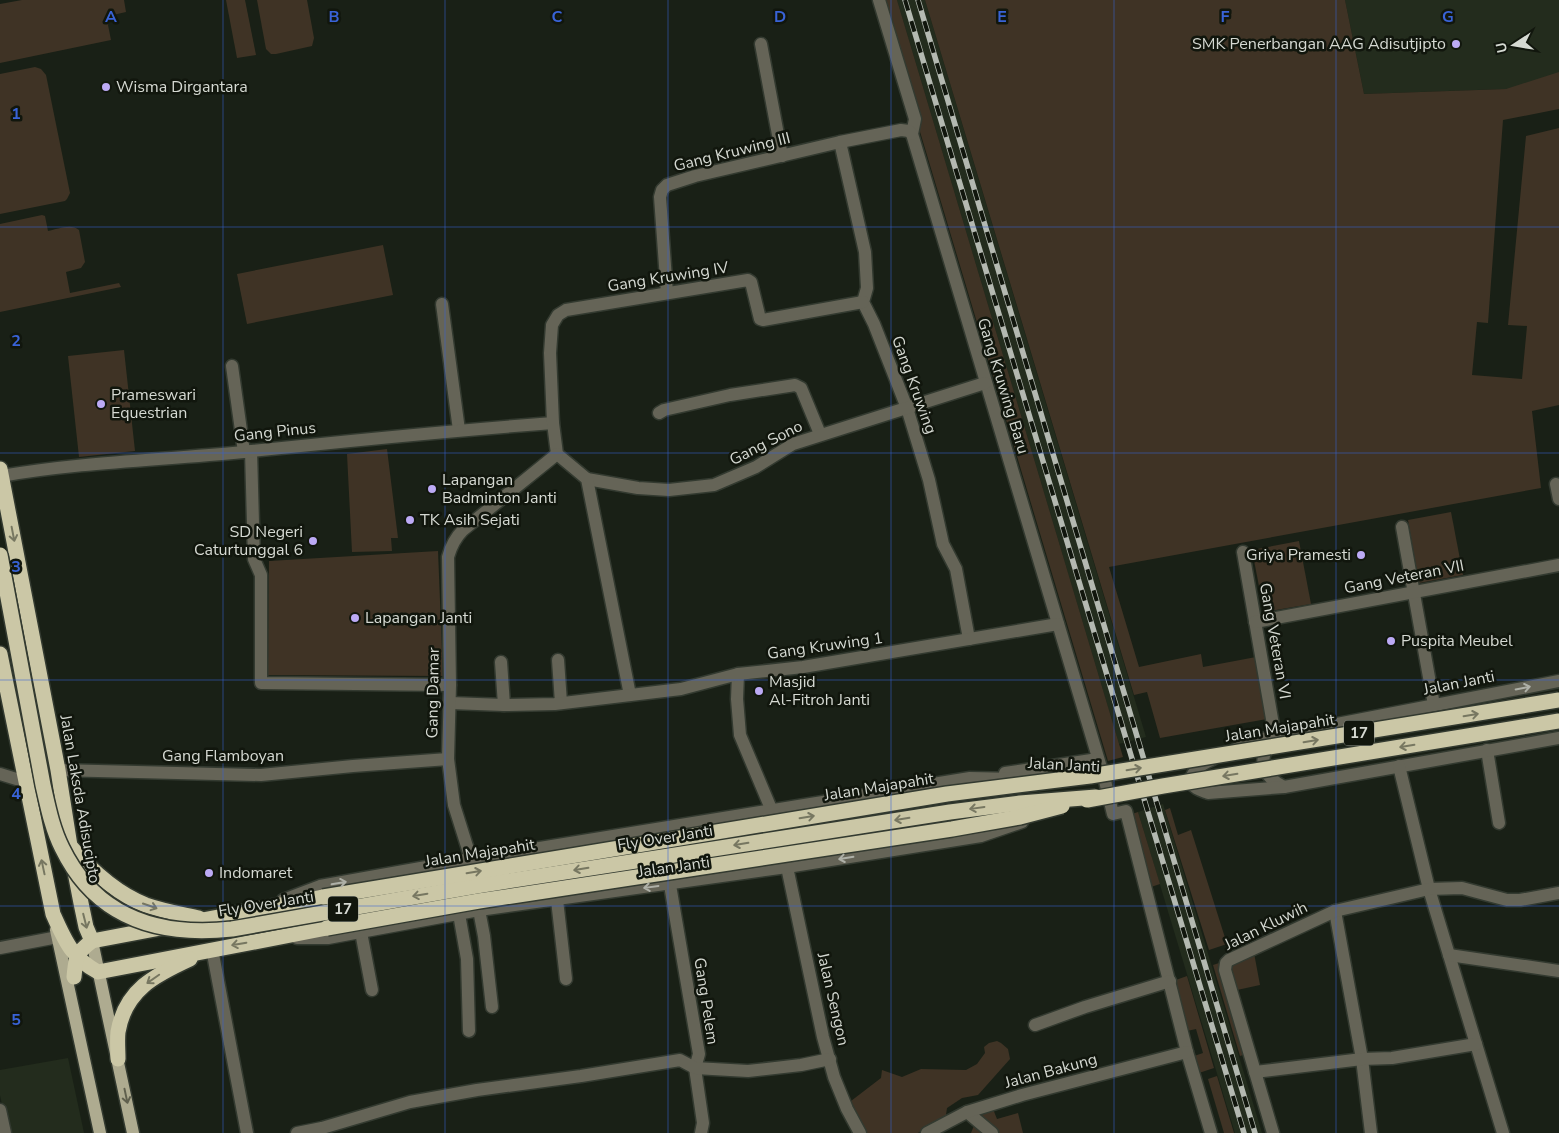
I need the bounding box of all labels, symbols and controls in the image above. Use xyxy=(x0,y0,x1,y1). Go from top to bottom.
text: A xyxy=(105,6,117,28)
text: B xyxy=(328,6,340,28)
text: C xyxy=(552,6,563,28)
text: D xyxy=(774,6,786,28)
text: E xyxy=(997,6,1007,28)
text: F xyxy=(1221,6,1230,28)
text: G xyxy=(1442,6,1454,28)
north arrow xyxy=(1489,20,1539,70)
place label: SMK Penerbangan AAG Adisutjipto xyxy=(1192,33,1446,55)
marker: SMK Penerbangan AAG Adisutjipto xyxy=(1450,38,1462,50)
text: U xyxy=(1491,41,1512,55)
place label: Wisma Dirgantara xyxy=(116,76,248,98)
marker: Wisma Dirgantara xyxy=(100,81,112,93)
text: 1 xyxy=(11,103,21,125)
street label: Gang Kruwing III xyxy=(671,127,793,177)
street label: Gang Kruwing IV xyxy=(606,256,731,297)
street label: Gang Kruwing Baru xyxy=(972,315,1034,457)
text: 2 xyxy=(11,330,21,352)
street label: Gang Kruwing xyxy=(886,333,942,437)
place label: Prameswari Equestrian xyxy=(111,384,196,424)
marker: Prameswari Equestrian xyxy=(95,398,107,410)
street label: Gang Sono xyxy=(726,415,806,471)
street label: Gang Pinus xyxy=(233,417,317,447)
place label: Lapangan Badminton Janti xyxy=(442,469,557,509)
marker: Lapangan Badminton Janti xyxy=(426,483,438,495)
place label: TK Asih Sejati xyxy=(420,509,520,531)
marker: TK Asih Sejati xyxy=(404,514,416,526)
place label: SD Negeri Caturtunggal 6 xyxy=(194,521,303,561)
one-way arrow xyxy=(8,526,18,542)
marker: SD Negeri Caturtunggal 6 xyxy=(307,535,319,547)
place label: Griya Pramesti xyxy=(1246,544,1351,566)
marker: Griya Pramesti xyxy=(1355,549,1367,561)
street label: Gang Veteran VII xyxy=(1342,555,1466,599)
text: 3 xyxy=(11,556,21,578)
street label: Gang Veteran VI xyxy=(1254,581,1296,701)
place label: Lapangan Janti xyxy=(365,607,472,629)
marker: Lapangan Janti xyxy=(349,612,361,624)
street label: Gang Kruwing 1 xyxy=(766,627,884,665)
place label: Puspita Meubel xyxy=(1401,630,1513,652)
marker: Puspita Meubel xyxy=(1385,635,1397,647)
street label: Gang Damar xyxy=(421,647,445,739)
street label: Jalan Janti xyxy=(1421,665,1497,701)
place label: Masjid Al-Fitroh Janti xyxy=(769,671,870,711)
one-way arrow xyxy=(1514,682,1530,692)
marker: Masjid Al-Fitroh Janti xyxy=(753,685,765,697)
street label: Jalan Majapahit xyxy=(1223,708,1337,748)
one-way arrow xyxy=(1463,709,1479,719)
street label: Jalan Laksda Adisucipto xyxy=(54,712,106,885)
road number: 17 xyxy=(1344,720,1374,746)
one-way arrow xyxy=(1302,735,1318,745)
one-way arrow xyxy=(1400,742,1416,752)
street label: Gang Flamboyan xyxy=(162,745,284,767)
street label: Jalan Janti xyxy=(1026,752,1101,778)
one-way arrow xyxy=(1126,764,1142,774)
street label: Jalan Majapahit xyxy=(822,767,936,807)
one-way arrow xyxy=(1222,770,1238,780)
text: 4 xyxy=(11,783,21,805)
one-way arrow xyxy=(970,803,986,813)
one-way arrow xyxy=(799,812,815,822)
one-way arrow xyxy=(894,815,910,825)
street label: Fly Over Janti xyxy=(616,820,714,856)
street label: Jalan Majapahit xyxy=(423,833,537,873)
one-way arrow xyxy=(734,840,750,850)
street label: Jalan Janti xyxy=(636,851,711,883)
one-way arrow xyxy=(839,853,855,863)
one-way arrow xyxy=(38,859,47,875)
place label: Indomaret xyxy=(219,862,293,884)
one-way arrow xyxy=(573,865,589,875)
one-way arrow xyxy=(466,866,482,876)
marker: Indomaret xyxy=(203,867,215,879)
one-way arrow xyxy=(330,877,346,887)
one-way arrow xyxy=(643,882,659,892)
street label: Fly Over Janti xyxy=(217,886,315,922)
one-way arrow xyxy=(413,891,429,901)
road number: 17 xyxy=(328,896,358,922)
street label: Jalan Kluwih xyxy=(1220,896,1311,956)
one-way arrow xyxy=(142,902,158,911)
one-way arrow xyxy=(81,913,90,929)
one-way arrow xyxy=(232,940,248,949)
street label: Jalan Sengon xyxy=(811,949,854,1048)
street label: Gang Pelem xyxy=(688,956,724,1046)
one-way arrow xyxy=(146,974,160,984)
text: 5 xyxy=(11,1009,21,1031)
street label: Jalan Bakung xyxy=(1001,1048,1100,1094)
one-way arrow xyxy=(121,1088,131,1104)

